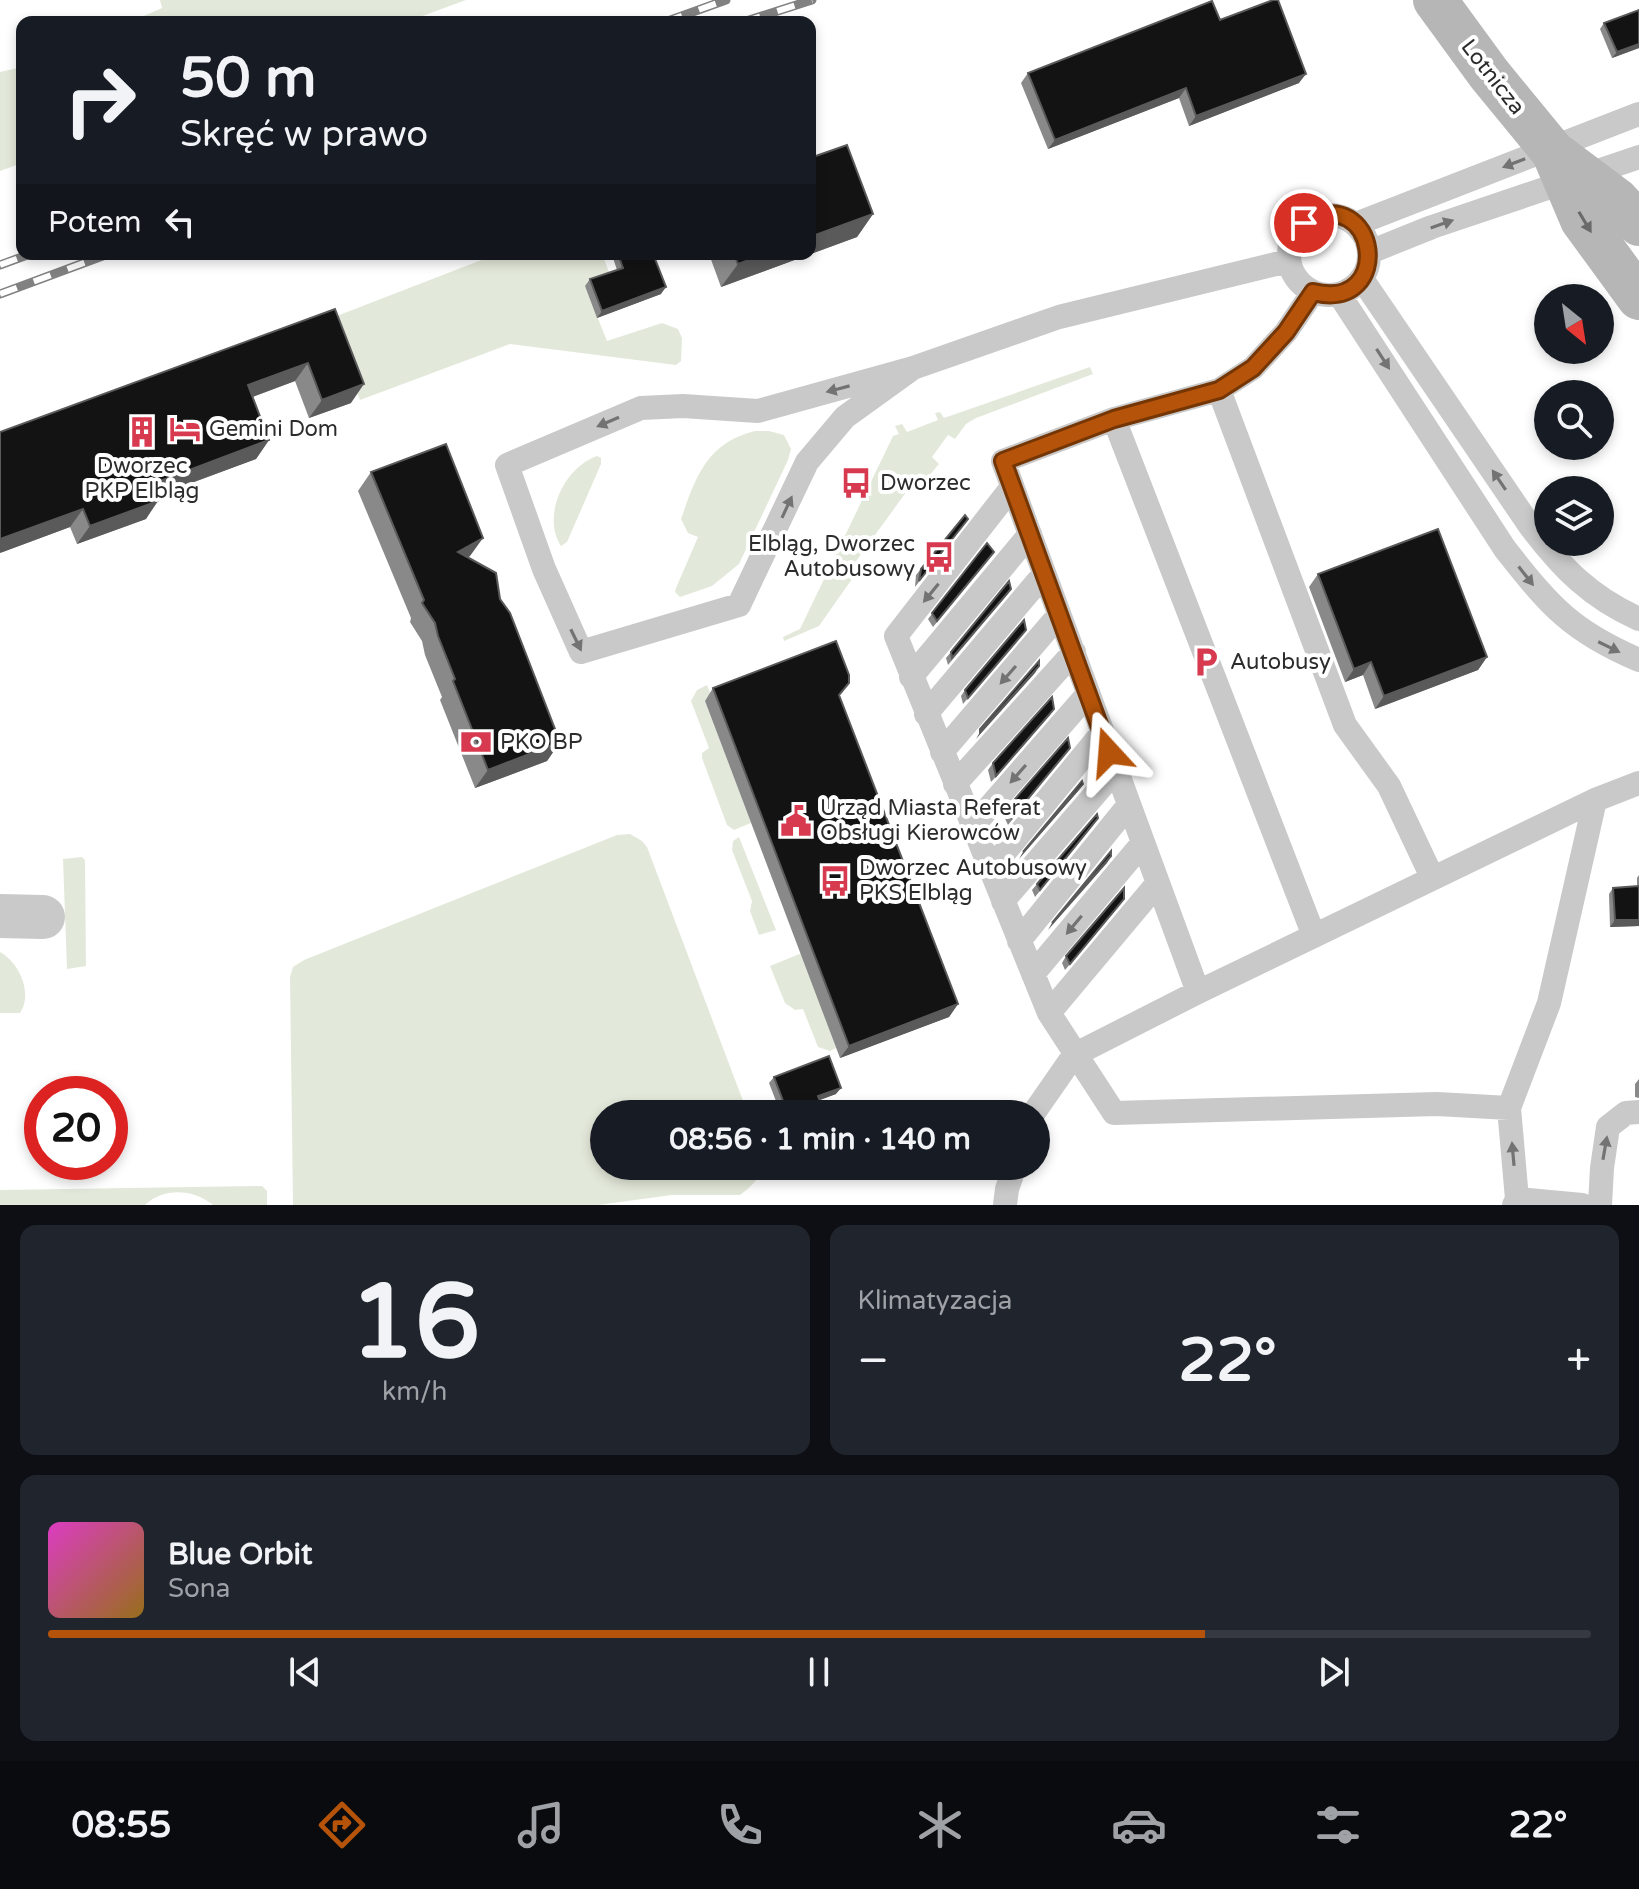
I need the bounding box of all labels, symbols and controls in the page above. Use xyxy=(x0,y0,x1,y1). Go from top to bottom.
street label: Lotnicza xyxy=(1456,34,1530,120)
text: 50 m xyxy=(180,45,316,112)
icon: right xyxy=(48,48,152,152)
text: Skręć w prawo xyxy=(180,113,428,156)
one-way arrow xyxy=(1502,156,1526,169)
pin xyxy=(1270,189,1338,257)
icon: left xyxy=(158,200,202,244)
icon: arrive xyxy=(1282,201,1326,245)
text: Potem xyxy=(48,204,142,241)
one-way arrow xyxy=(1578,211,1592,233)
one-way arrow xyxy=(1430,217,1454,229)
north arrow xyxy=(1534,284,1614,364)
map controls xyxy=(1534,284,1614,556)
one-way arrow xyxy=(1375,348,1390,369)
button: search xyxy=(1534,380,1614,460)
one-way arrow xyxy=(825,383,849,396)
hotel icon: Gemini Dom xyxy=(168,412,202,446)
building icon: Dworzec PKP Elbląg xyxy=(125,415,159,449)
one-way arrow xyxy=(596,415,620,428)
place label: Gemini Dom xyxy=(209,416,338,442)
place label: Dworzec PKP Elbląg xyxy=(85,453,199,504)
bus stop icon: Dworzec xyxy=(839,466,873,500)
place label: Dworzec xyxy=(880,470,971,496)
one-way arrow xyxy=(1492,470,1507,491)
button: layers xyxy=(1534,476,1614,556)
one-way arrow xyxy=(780,495,794,518)
place label: Elbląg, Dworzec Autobusowy xyxy=(748,531,915,582)
bus stop icon: Elbląg, Dworzec Autobusowy xyxy=(922,540,956,574)
one-way arrow xyxy=(1517,566,1534,586)
one-way arrow xyxy=(923,583,940,603)
one-way arrow xyxy=(569,628,583,651)
one-way arrow xyxy=(1598,640,1621,653)
parking icon: Autobusy xyxy=(1189,645,1223,679)
place label: Autobusy xyxy=(1230,649,1331,675)
one-way arrow xyxy=(1000,665,1018,684)
position arrow xyxy=(1067,710,1151,794)
bank icon: PKO BP xyxy=(459,725,493,759)
place label: PKO BP xyxy=(500,729,583,755)
one-way arrow xyxy=(1010,765,1028,784)
place label: Urząd Miasta Referat Obsługi Kierowców xyxy=(820,795,1041,846)
public building icon: Urząd Miasta Referat Obsługi Kierowców xyxy=(779,804,813,838)
place label: Dworzec Autobusowy PKS Elbląg xyxy=(859,855,1087,906)
bus stop icon: Dworzec Autobusowy PKS Elbląg xyxy=(818,864,852,898)
one-way arrow xyxy=(1066,915,1083,935)
speed limit sign: 20 xyxy=(24,1076,128,1180)
text: 08:56 · 1 min · 140 m xyxy=(669,1121,971,1158)
one-way arrow xyxy=(1600,1135,1612,1160)
one-way arrow xyxy=(1506,1141,1519,1166)
text: 16 xyxy=(349,1261,480,1386)
text: Klimatyzacja xyxy=(858,1285,1012,1316)
text: 22° xyxy=(1179,1325,1277,1397)
text: − xyxy=(858,1335,889,1388)
text: + xyxy=(1566,1335,1591,1388)
text: km/h xyxy=(382,1376,447,1407)
text: Blue Orbit xyxy=(168,1536,313,1573)
text: Sona xyxy=(168,1573,230,1604)
icon: previous xyxy=(283,1650,327,1694)
icon: pause xyxy=(797,1650,841,1694)
icon: next xyxy=(1312,1650,1356,1694)
icon: directions xyxy=(314,1797,370,1853)
icon: music xyxy=(513,1797,569,1853)
icon: phone xyxy=(712,1797,768,1853)
icon: climate xyxy=(912,1797,968,1853)
icon: car xyxy=(1111,1797,1167,1853)
icon: filters xyxy=(1310,1797,1366,1853)
text: 08:55 xyxy=(72,1804,171,1847)
text: 22° xyxy=(1509,1804,1567,1847)

